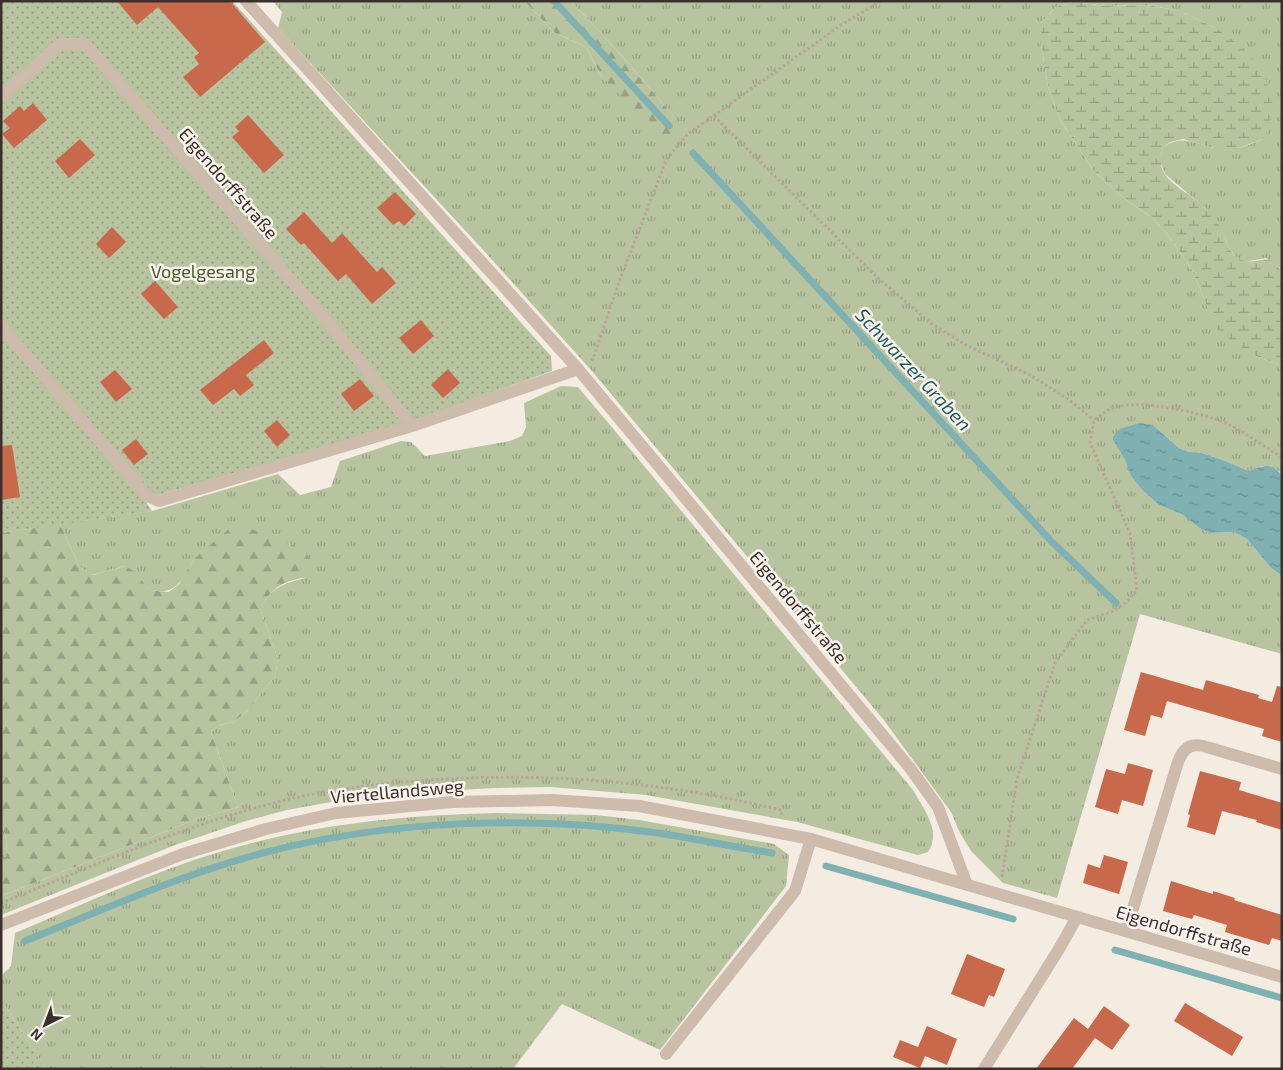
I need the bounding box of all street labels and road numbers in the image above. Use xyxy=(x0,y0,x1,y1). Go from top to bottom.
street label: Eigendorffstraße xyxy=(175,123,283,243)
street label: Eigendorffstraße xyxy=(746,546,852,668)
street label: Viertellandsweg xyxy=(329,774,465,808)
street label: Eigendorffstraße xyxy=(1114,900,1254,960)

